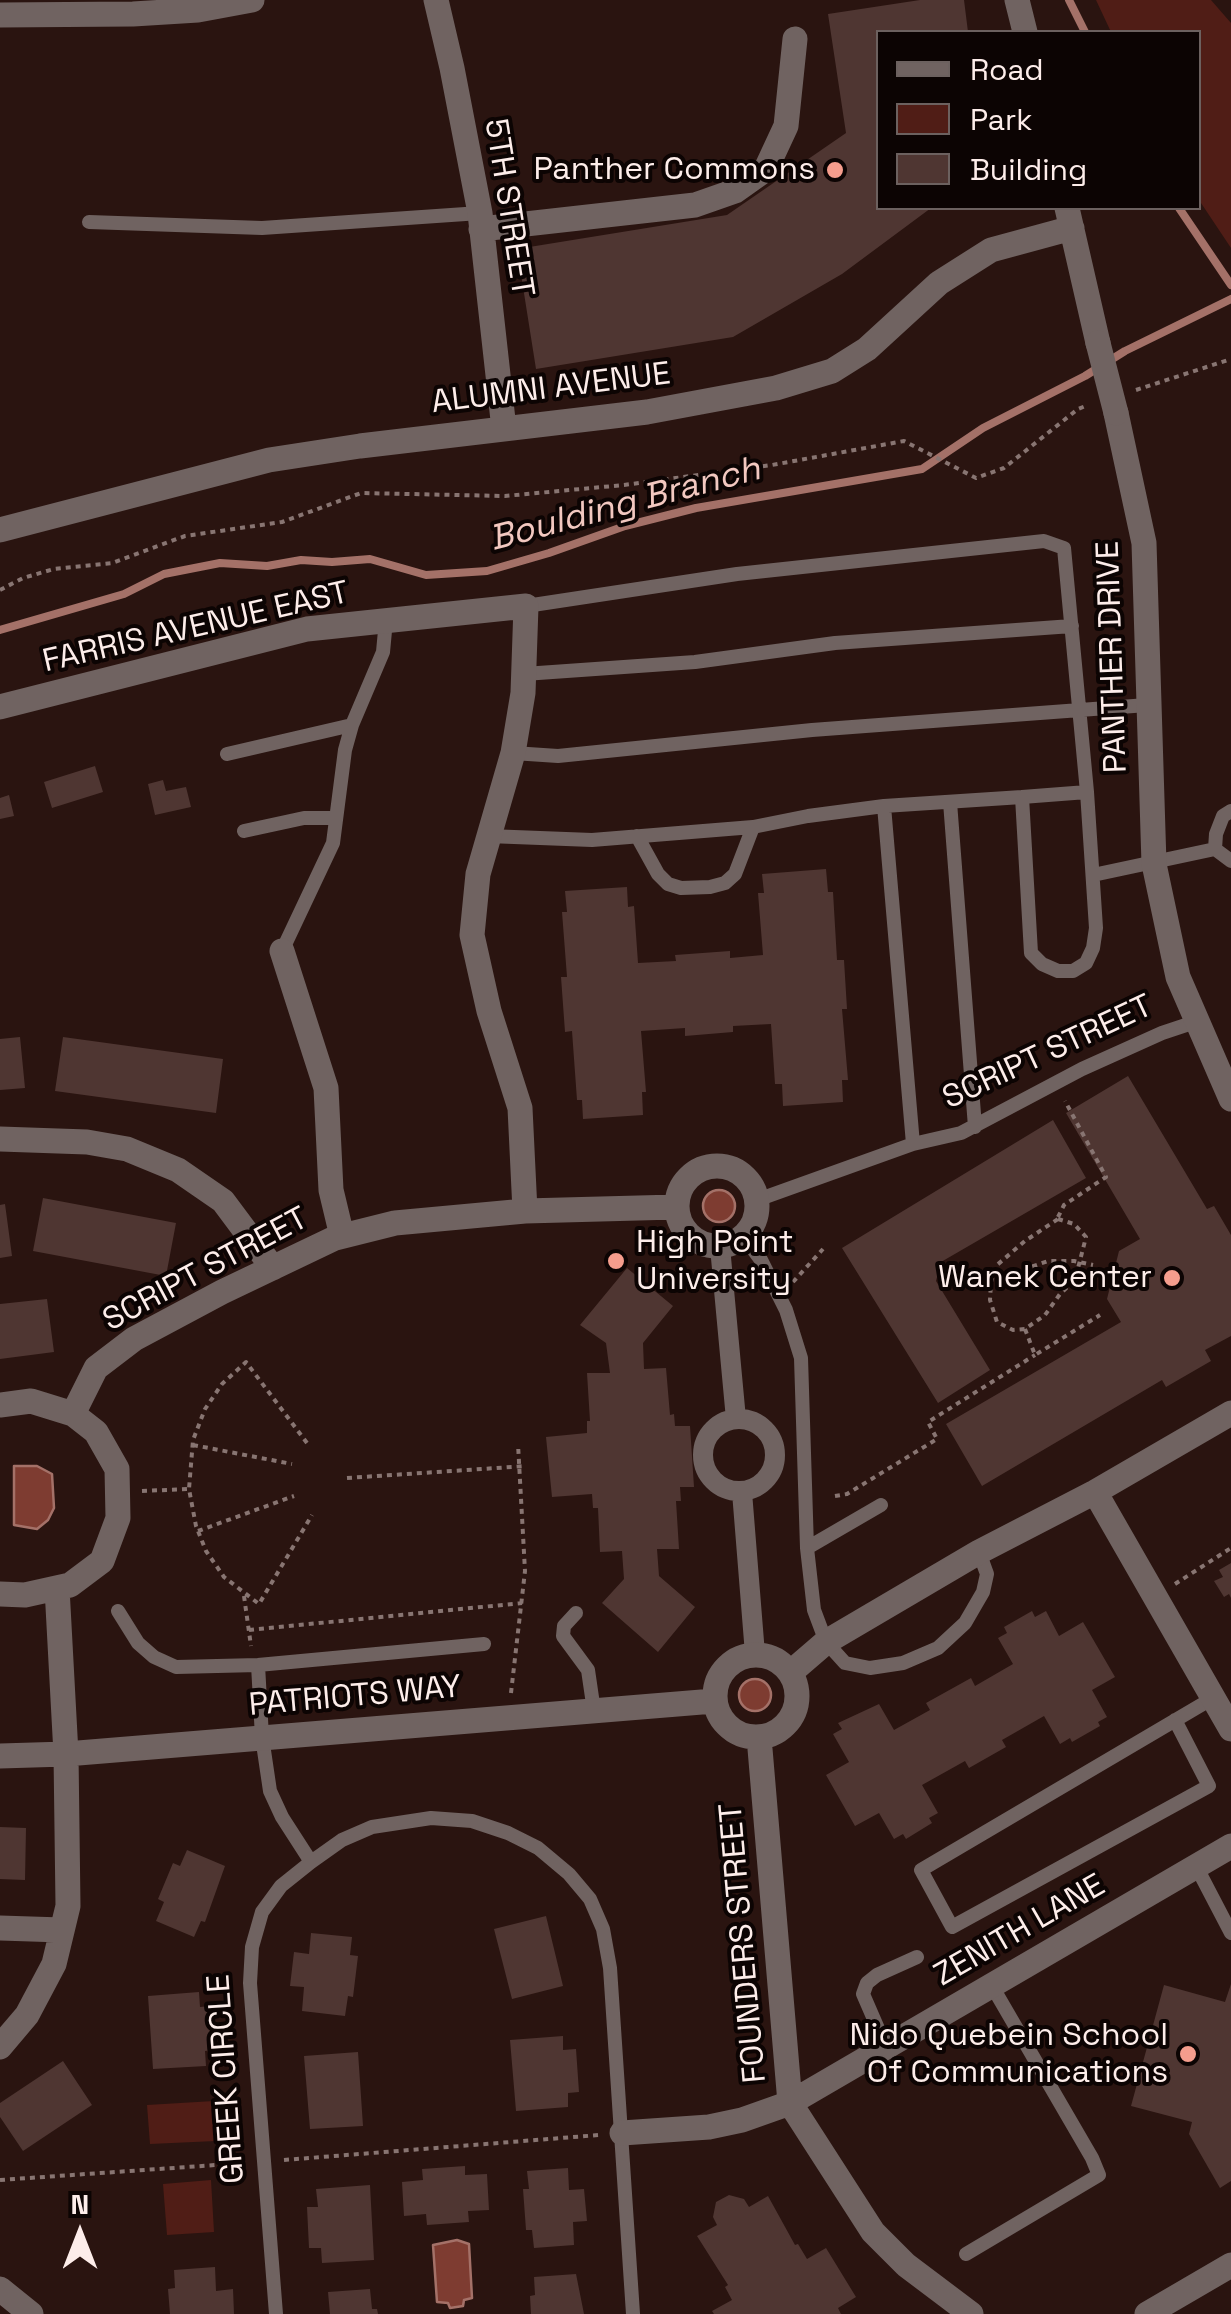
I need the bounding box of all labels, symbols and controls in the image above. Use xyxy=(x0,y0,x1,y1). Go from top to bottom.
legend xyxy=(876,30,1201,210)
text: Road xyxy=(970,50,1044,89)
text: Park xyxy=(970,100,1032,139)
street label: 5TH STREET xyxy=(475,116,541,300)
text: Building xyxy=(970,150,1087,189)
place label: Panther Commons xyxy=(533,151,815,189)
marker: Panther Commons xyxy=(824,159,846,181)
street label: ALUMNI AVENUE xyxy=(429,355,673,423)
water label: Boulding Branch xyxy=(485,449,765,561)
street label: PANTHER DRIVE xyxy=(1090,540,1136,774)
street label: FARRIS AVENUE EAST xyxy=(39,574,353,682)
street label: SCRIPT STREET xyxy=(937,988,1159,1118)
street label: SCRIPT STREET xyxy=(97,1200,315,1340)
place label: High Point University xyxy=(636,1224,793,1299)
marker: High Point University xyxy=(605,1250,627,1272)
place label: Wanek Center xyxy=(938,1259,1152,1297)
marker: Wanek Center xyxy=(1161,1267,1183,1289)
street label: PATRIOTS WAY xyxy=(247,1669,463,1725)
street label: FOUNDERS STREET xyxy=(713,1801,775,2085)
street label: ZENITH LANE xyxy=(928,1867,1112,1995)
street label: GREEK CIRCLE xyxy=(201,1973,253,2185)
place label: Nido Quebein School Of Communications xyxy=(849,2017,1168,2092)
marker: Nido Quebein School Of Communications xyxy=(1177,2043,1199,2065)
north arrow xyxy=(30,2184,130,2284)
text: N xyxy=(71,2186,89,2222)

